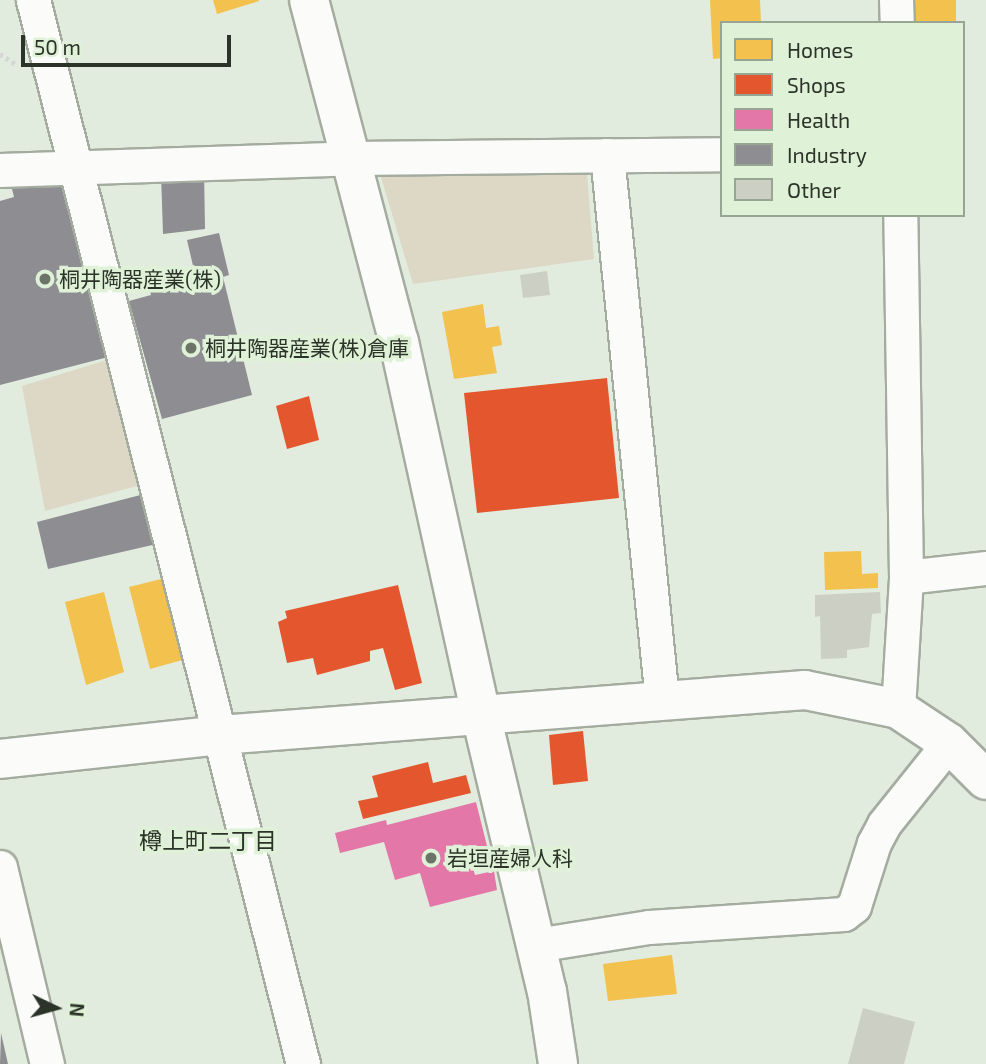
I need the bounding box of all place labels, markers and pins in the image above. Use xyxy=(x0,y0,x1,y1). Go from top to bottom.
place label: 桐井陶器産業(株) xyxy=(59,266,221,292)
marker: 桐井陶器産業(株) xyxy=(37,271,53,287)
place label: 桐井陶器産業(株)倉庫 xyxy=(205,335,409,361)
marker: 桐井陶器産業(株)倉庫 xyxy=(183,340,199,356)
place label: 岩垣産婦人科 xyxy=(447,845,573,871)
marker: 岩垣産婦人科 xyxy=(421,848,441,868)

